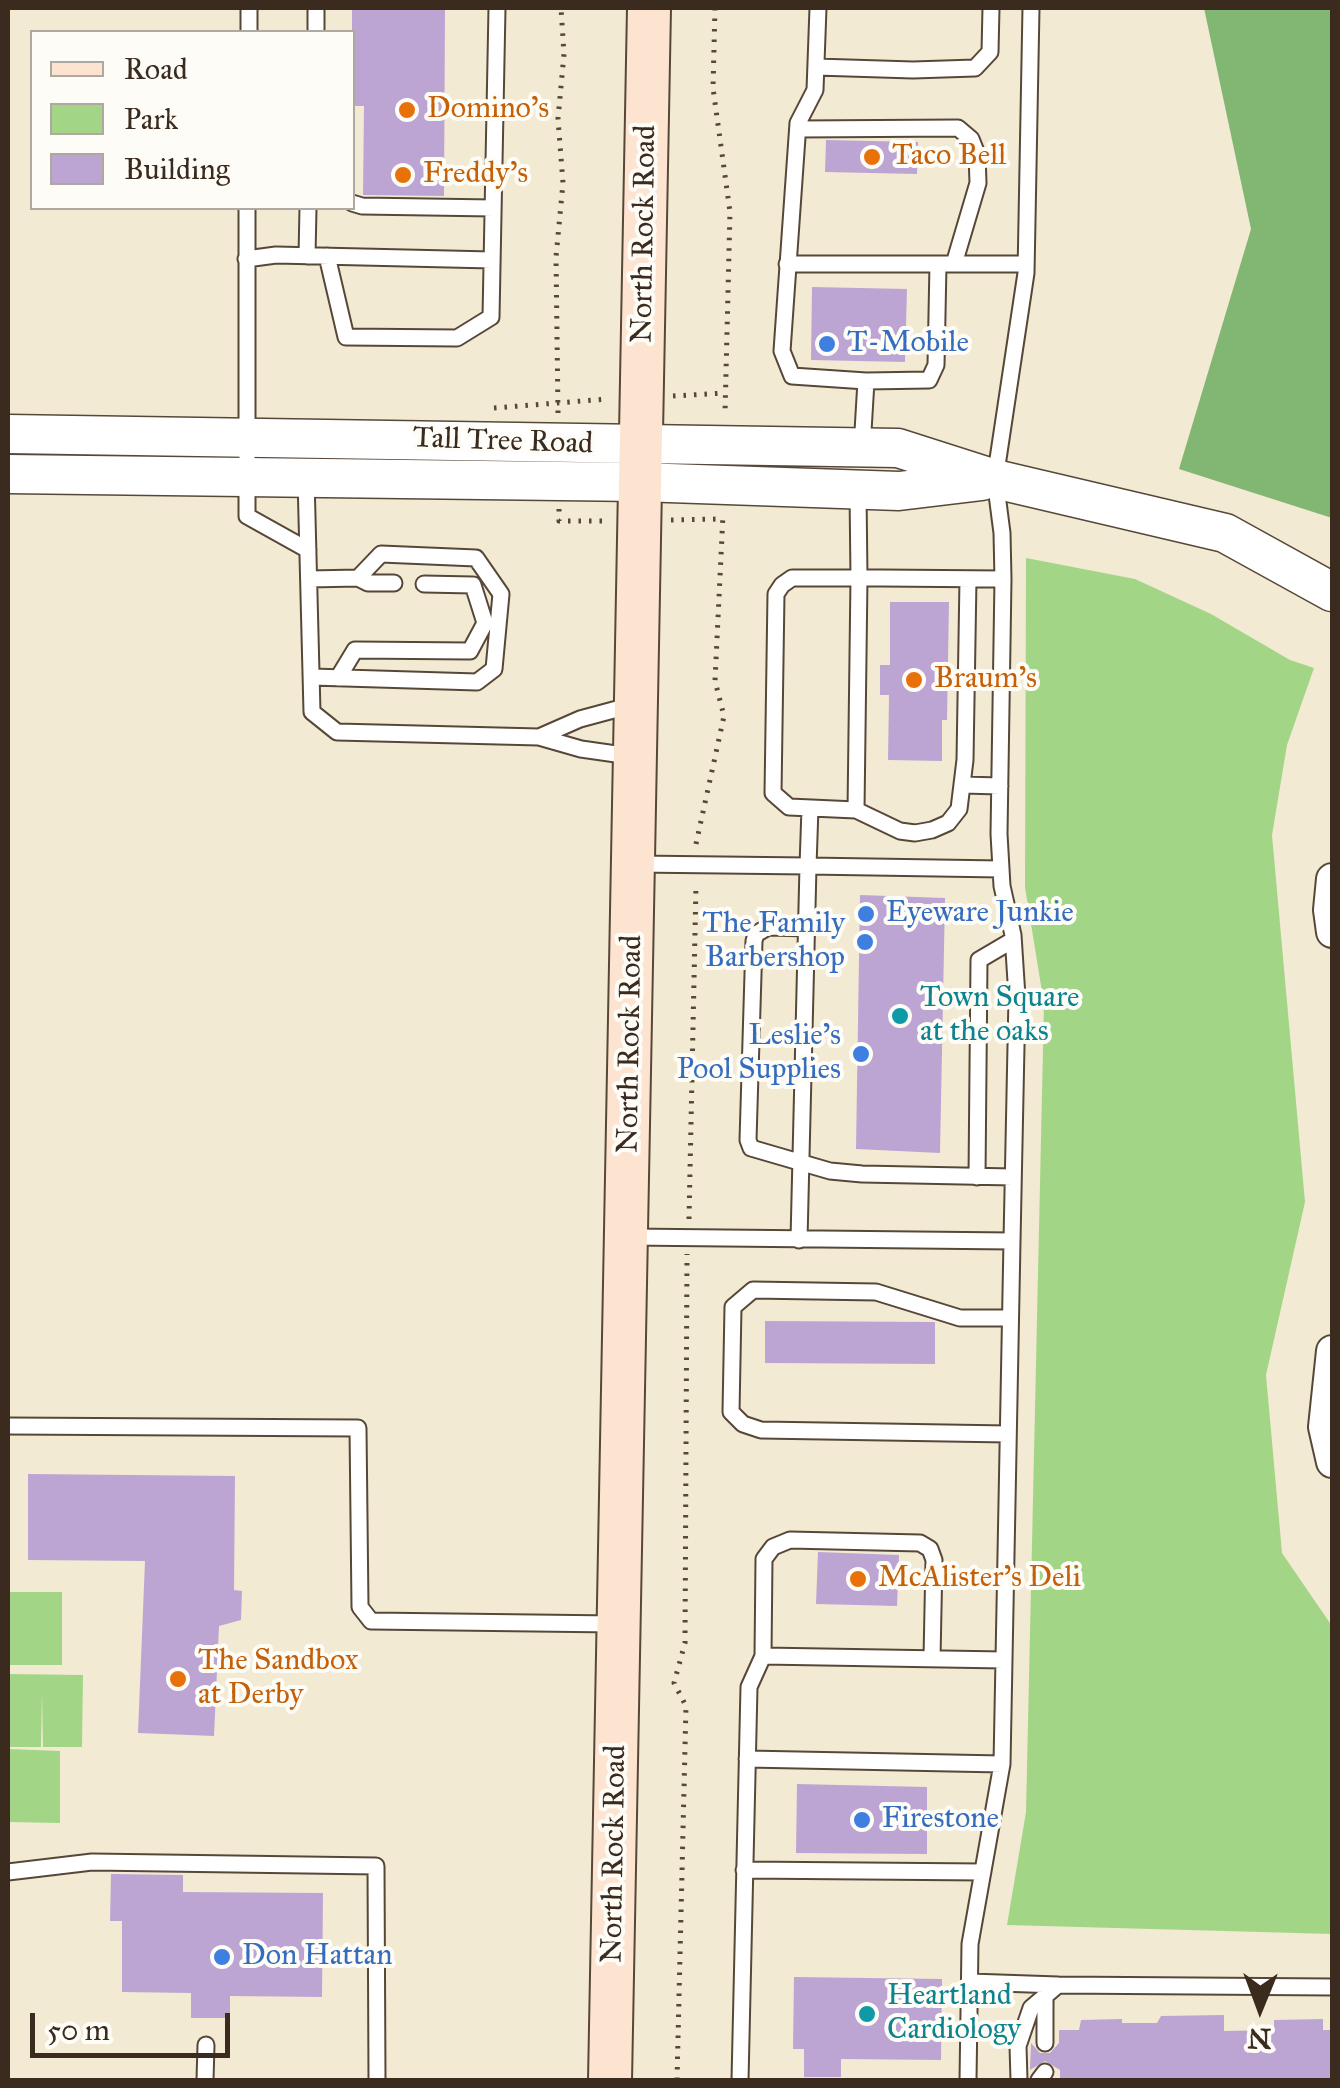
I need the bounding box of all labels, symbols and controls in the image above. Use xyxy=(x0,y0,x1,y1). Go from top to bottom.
legend xyxy=(30,30,355,210)
text: Road xyxy=(124,51,188,87)
place label: Domino's xyxy=(427,92,549,128)
marker: Domino's xyxy=(396,99,418,121)
text: Park xyxy=(124,101,178,137)
street label: North Rock Road xyxy=(625,125,665,343)
place label: Taco Bell xyxy=(892,139,1006,175)
marker: Taco Bell xyxy=(861,146,883,168)
text: Building xyxy=(124,151,230,187)
place label: Freddy's xyxy=(423,157,528,193)
marker: Freddy's xyxy=(392,164,414,186)
place label: T-Mobile xyxy=(847,326,969,362)
marker: T-Mobile xyxy=(816,333,838,355)
street label: Tall Tree Road xyxy=(412,421,594,463)
place label: Braum's xyxy=(934,662,1037,698)
marker: Braum's xyxy=(903,669,925,691)
place label: Eyeware Junkie xyxy=(886,896,1074,932)
marker: Eyeware Junkie xyxy=(855,903,877,925)
place label: The Family Barbershop xyxy=(702,907,845,978)
marker: The Family Barbershop xyxy=(854,931,876,953)
street label: North Rock Road xyxy=(611,935,651,1153)
place label: Town Square at the oaks xyxy=(920,981,1079,1052)
marker: Town Square at the oaks xyxy=(889,1005,911,1027)
place label: Leslie's Pool Supplies xyxy=(677,1019,841,1090)
marker: Leslie's Pool Supplies xyxy=(850,1043,872,1065)
place label: McAlister's Deli xyxy=(878,1561,1081,1597)
marker: McAlister's Deli xyxy=(847,1568,869,1590)
place label: The Sandbox at Derby xyxy=(198,1644,358,1714)
marker: The Sandbox at Derby xyxy=(167,1668,189,1690)
street label: North Rock Road xyxy=(595,1745,635,1963)
place label: Firestone xyxy=(882,1802,999,1838)
marker: Firestone xyxy=(851,1809,873,1831)
place label: Don Hattan xyxy=(242,1939,392,1975)
marker: Don Hattan xyxy=(211,1946,233,1968)
north arrow xyxy=(1210,1958,1310,2058)
place label: Heartland Cardiology xyxy=(887,1979,1021,2050)
scale bar xyxy=(35,1993,235,2055)
marker: Heartland Cardiology xyxy=(856,2003,878,2025)
text: 50 m xyxy=(47,2012,110,2048)
text: N xyxy=(1247,2021,1272,2056)

